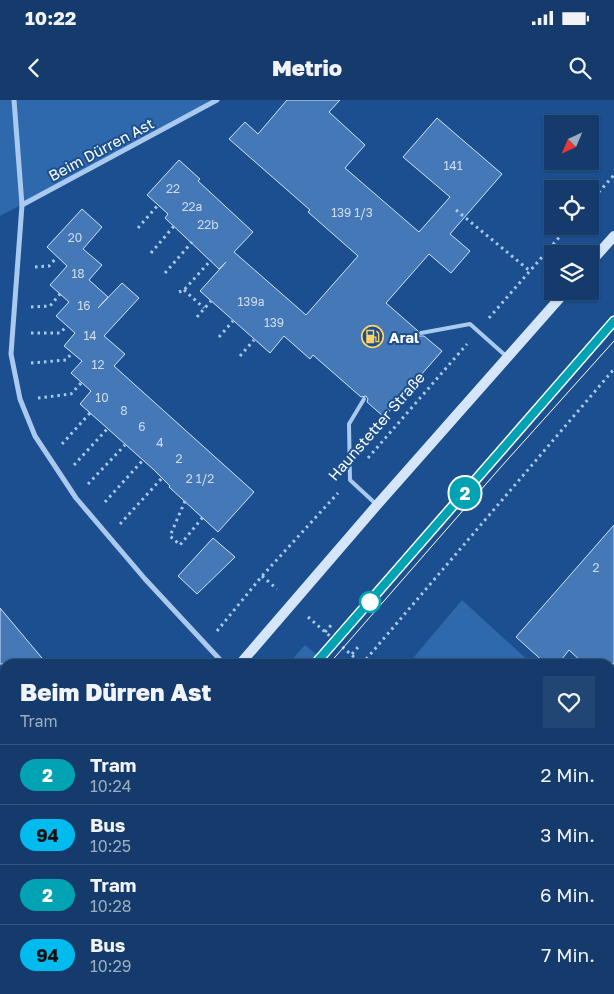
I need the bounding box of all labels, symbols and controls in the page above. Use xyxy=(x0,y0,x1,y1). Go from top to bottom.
text: 10:22 xyxy=(25,6,76,29)
icon: back xyxy=(20,54,48,82)
text: Metrio xyxy=(272,54,342,81)
icon: search xyxy=(566,54,594,82)
street label: Beim Dürren Ast xyxy=(45,114,157,184)
north arrow xyxy=(544,115,599,170)
map controls xyxy=(544,115,599,300)
house number: 141 xyxy=(444,158,463,173)
button: locate xyxy=(544,180,599,235)
house number: 22 xyxy=(166,181,180,196)
house number: 22a xyxy=(182,199,202,214)
house number: 139 1/3 xyxy=(331,205,373,220)
house number: 22b xyxy=(197,217,219,232)
house number: 20 xyxy=(68,230,82,245)
button: layers xyxy=(544,245,599,300)
house number: 18 xyxy=(71,266,85,281)
house number: 139a xyxy=(238,294,264,309)
house number: 16 xyxy=(77,298,91,313)
house number: 139 xyxy=(264,315,284,330)
fuel station icon: Aral xyxy=(361,325,385,349)
house number: 14 xyxy=(83,328,97,343)
place label: Aral xyxy=(389,328,419,346)
house number: 12 xyxy=(92,357,104,372)
street label: Haunstetter Straße xyxy=(324,368,428,484)
house number: 10 xyxy=(95,390,109,405)
house number: 8 xyxy=(120,403,128,418)
house number: 6 xyxy=(138,419,146,434)
house number: 4 xyxy=(156,435,164,450)
house number: 2 xyxy=(176,451,183,466)
house number: 2 1/2 xyxy=(186,471,214,486)
line badge: 2 xyxy=(449,477,481,509)
text: 2 xyxy=(460,482,470,504)
house number: 2 xyxy=(593,560,600,575)
unlabelled marker xyxy=(359,591,381,613)
button: heart xyxy=(543,676,595,728)
text: Beim Dürren Ast xyxy=(20,677,211,706)
text: Tram xyxy=(20,711,58,731)
text: Tram xyxy=(90,753,136,776)
text: 2 Min. xyxy=(540,763,595,786)
text: 2 xyxy=(42,764,53,786)
text: 10:24 xyxy=(90,776,132,796)
text: Bus xyxy=(90,813,125,836)
text: 3 Min. xyxy=(540,823,595,846)
text: 94 xyxy=(36,824,59,846)
text: 10:25 xyxy=(90,836,131,856)
text: Tram xyxy=(90,873,136,896)
text: 6 Min. xyxy=(540,883,595,906)
text: 2 xyxy=(42,884,53,906)
text: 10:28 xyxy=(90,896,132,916)
text: Bus xyxy=(90,933,125,956)
text: 7 Min. xyxy=(541,943,595,966)
text: 94 xyxy=(36,944,59,966)
text: 10:29 xyxy=(90,956,131,976)

